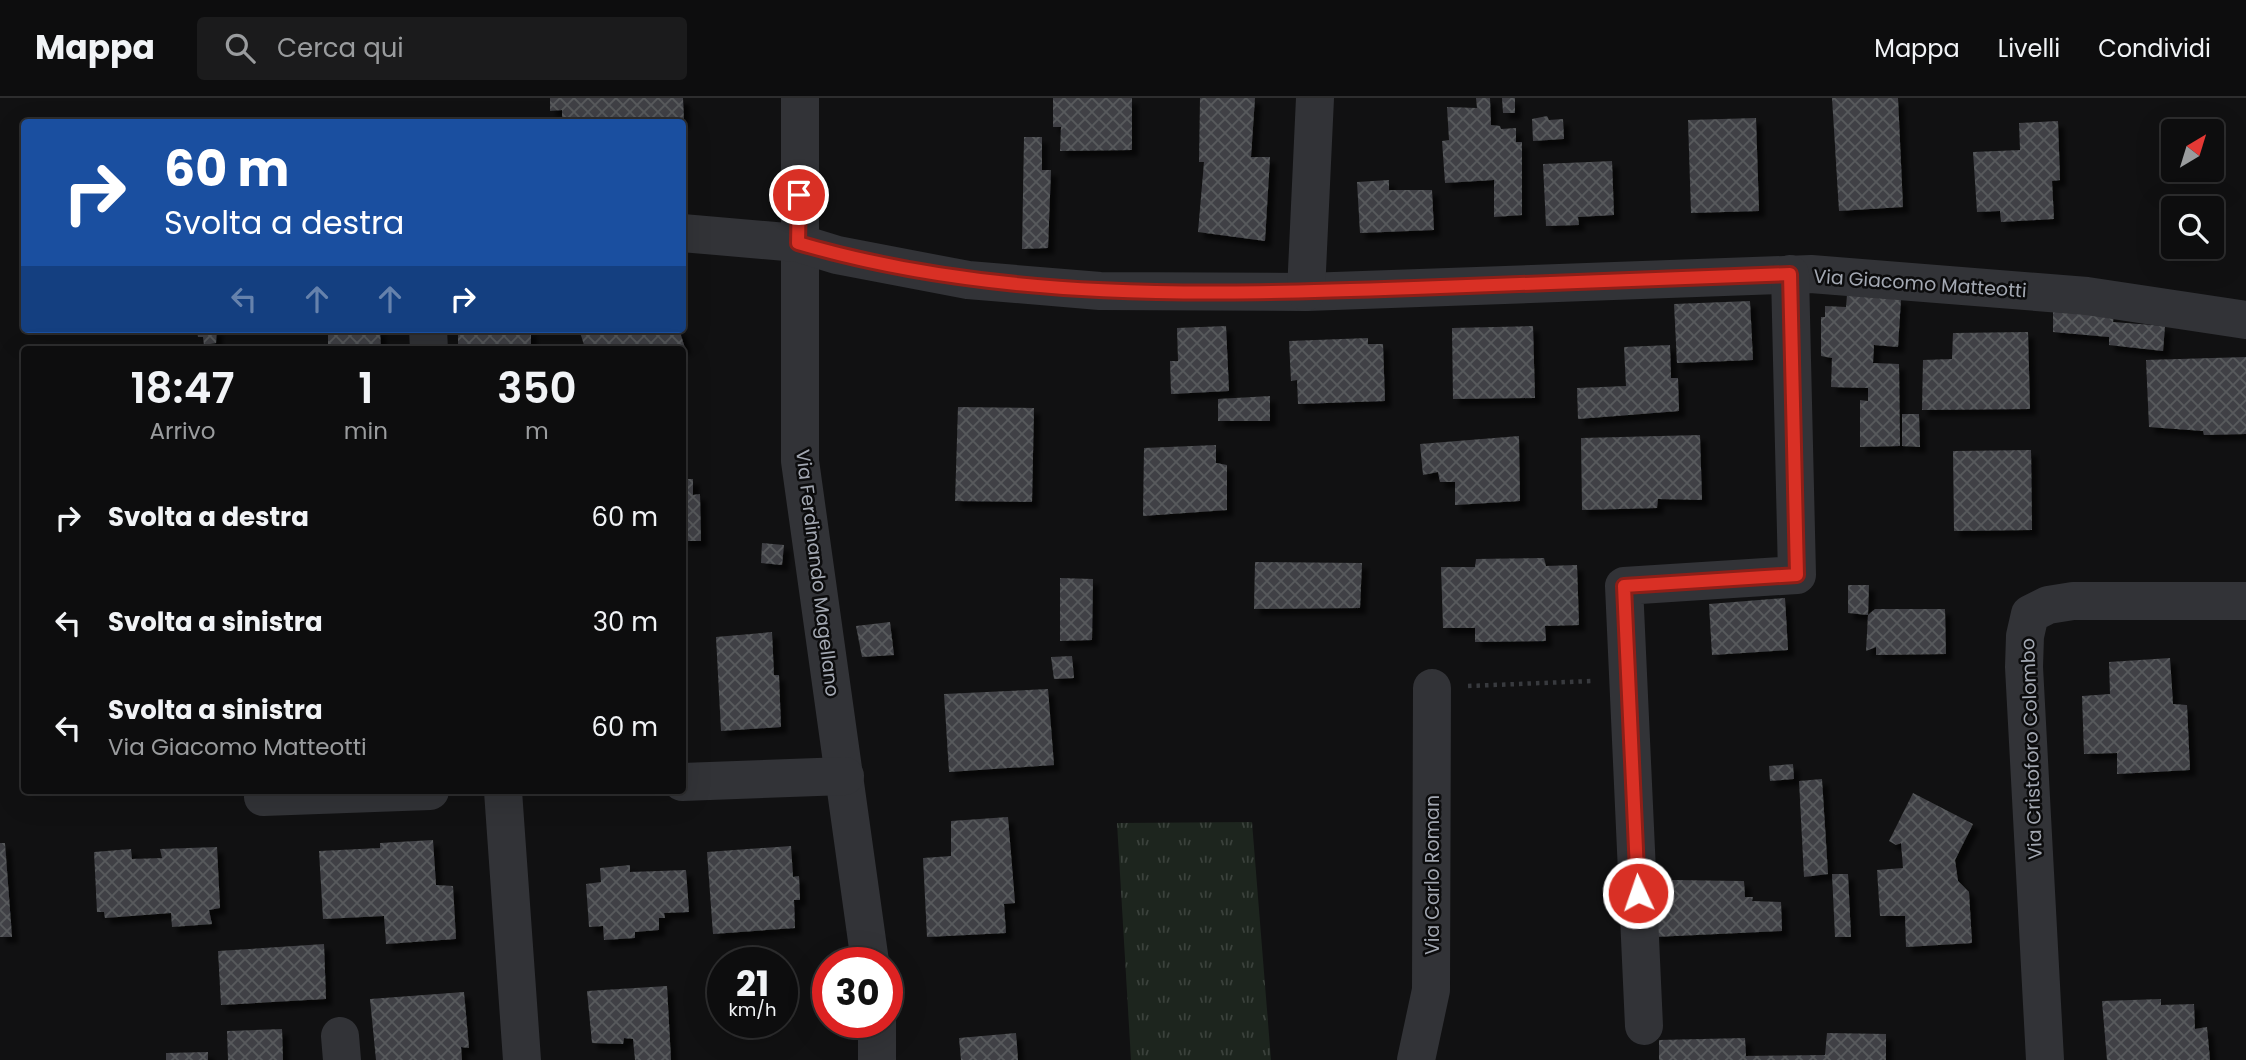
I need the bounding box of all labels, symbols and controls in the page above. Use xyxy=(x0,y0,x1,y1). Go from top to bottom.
search box xyxy=(197,17,687,80)
text: Mappa xyxy=(35,24,155,71)
icon: search xyxy=(221,29,259,67)
text: Cerca qui xyxy=(277,30,404,66)
text: Mappa xyxy=(1874,32,1960,65)
text: Livelli xyxy=(1998,32,2060,65)
text: Condividi xyxy=(2098,32,2211,65)
north arrow xyxy=(2161,119,2224,182)
map controls xyxy=(2161,119,2224,259)
text: 60 m xyxy=(164,135,289,203)
icon: right xyxy=(49,147,140,238)
pin xyxy=(769,165,829,225)
icon: arrive xyxy=(780,176,818,214)
button: search xyxy=(2161,196,2224,259)
text: Svolta a destra xyxy=(164,200,404,245)
street label: Via Giacomo Matteotti xyxy=(1812,263,2028,304)
icon: left xyxy=(225,280,263,318)
icon: ahead xyxy=(298,280,336,318)
icon: ahead xyxy=(371,280,409,318)
icon: right xyxy=(444,280,482,318)
text: 18:47 xyxy=(130,359,234,418)
text: 1 xyxy=(358,359,373,418)
text: 350 xyxy=(497,359,577,418)
text: Arrivo xyxy=(149,415,215,447)
text: min xyxy=(344,415,388,447)
text: m xyxy=(525,415,549,447)
street label: Via Ferdinando Magellano xyxy=(789,448,846,698)
icon: right xyxy=(49,499,87,537)
text: Svolta a destra xyxy=(108,499,309,535)
text: 60 m xyxy=(591,499,658,535)
icon: left xyxy=(49,604,87,642)
text: Svolta a sinistra xyxy=(108,604,323,640)
text: 30 m xyxy=(593,604,658,640)
street label: Via Cristoforo Colombo xyxy=(2014,638,2049,860)
text: Svolta a sinistra xyxy=(108,692,323,728)
icon: left xyxy=(49,709,87,747)
text: 60 m xyxy=(591,709,658,745)
text: Via Giacomo Matteotti xyxy=(108,731,367,763)
street label: Via Carlo Roman xyxy=(1419,795,1446,955)
position arrow xyxy=(1601,856,1675,930)
speed limit sign: 30 xyxy=(812,947,903,1038)
text: 21 xyxy=(736,959,769,1008)
text: km/h xyxy=(729,997,776,1022)

